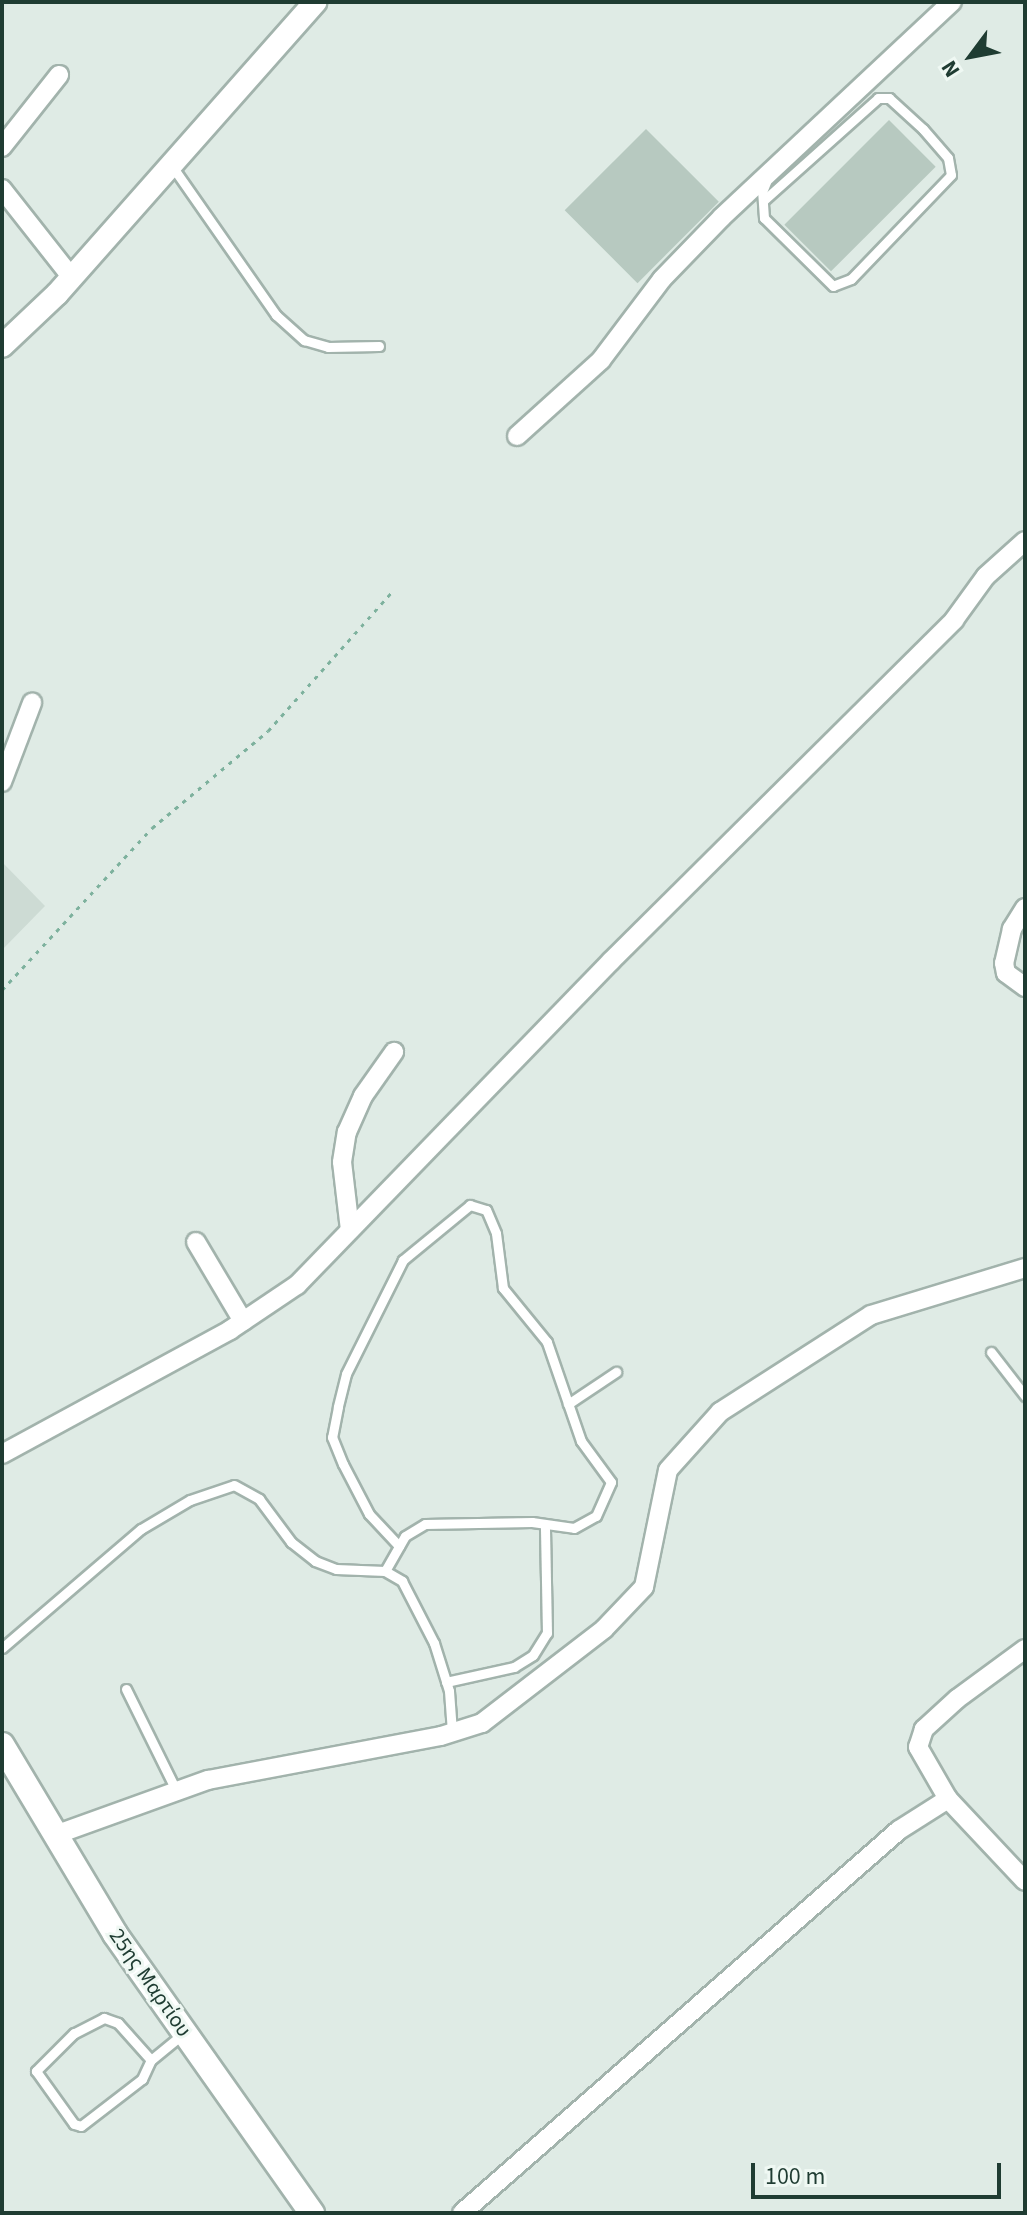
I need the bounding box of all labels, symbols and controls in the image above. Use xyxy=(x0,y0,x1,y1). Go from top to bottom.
north arrow xyxy=(931,16,1011,96)
text: N xyxy=(933,54,968,83)
street label: 25ης Μαρτίου xyxy=(103,1924,197,2042)
scale bar xyxy=(755,2147,1005,2197)
text: 100 m xyxy=(765,2159,825,2194)

